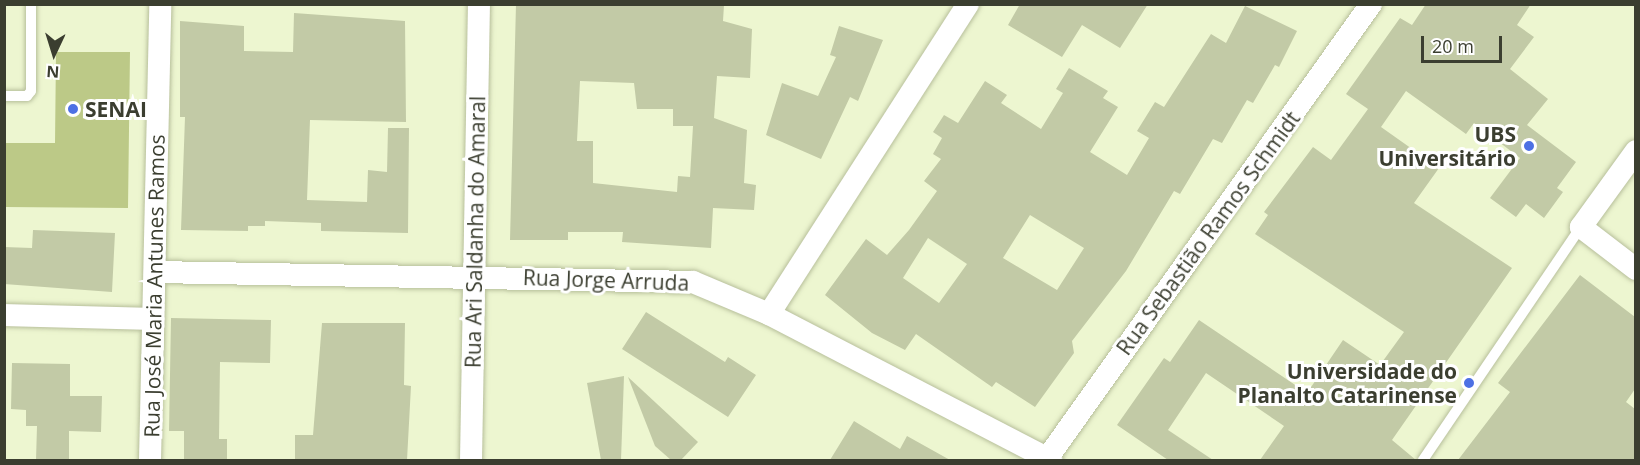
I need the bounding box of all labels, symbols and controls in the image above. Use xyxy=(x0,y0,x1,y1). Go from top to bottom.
north arrow xyxy=(24,24,84,84)
scale bar xyxy=(1424,24,1505,62)
text: 20 m xyxy=(1432,34,1474,58)
text: N xyxy=(45,61,60,83)
place label: SENAI xyxy=(85,96,147,122)
street label: Rua Ari Saldanha do Amaral xyxy=(460,96,490,368)
marker: SENAI xyxy=(66,102,80,116)
street label: Rua Sebastião Ramos Schmidt xyxy=(1111,106,1305,360)
place label: UBS Universitário xyxy=(1378,121,1516,171)
street label: Rua José Maria Antunes Ramos xyxy=(139,134,169,438)
marker: UBS Universitário xyxy=(1520,137,1538,155)
street label: Rua Jorge Arruda xyxy=(522,265,690,295)
place label: Universidade do Planalto Catarinense xyxy=(1238,358,1457,408)
marker: Universidade do Planalto Catarinense xyxy=(1462,376,1476,390)

